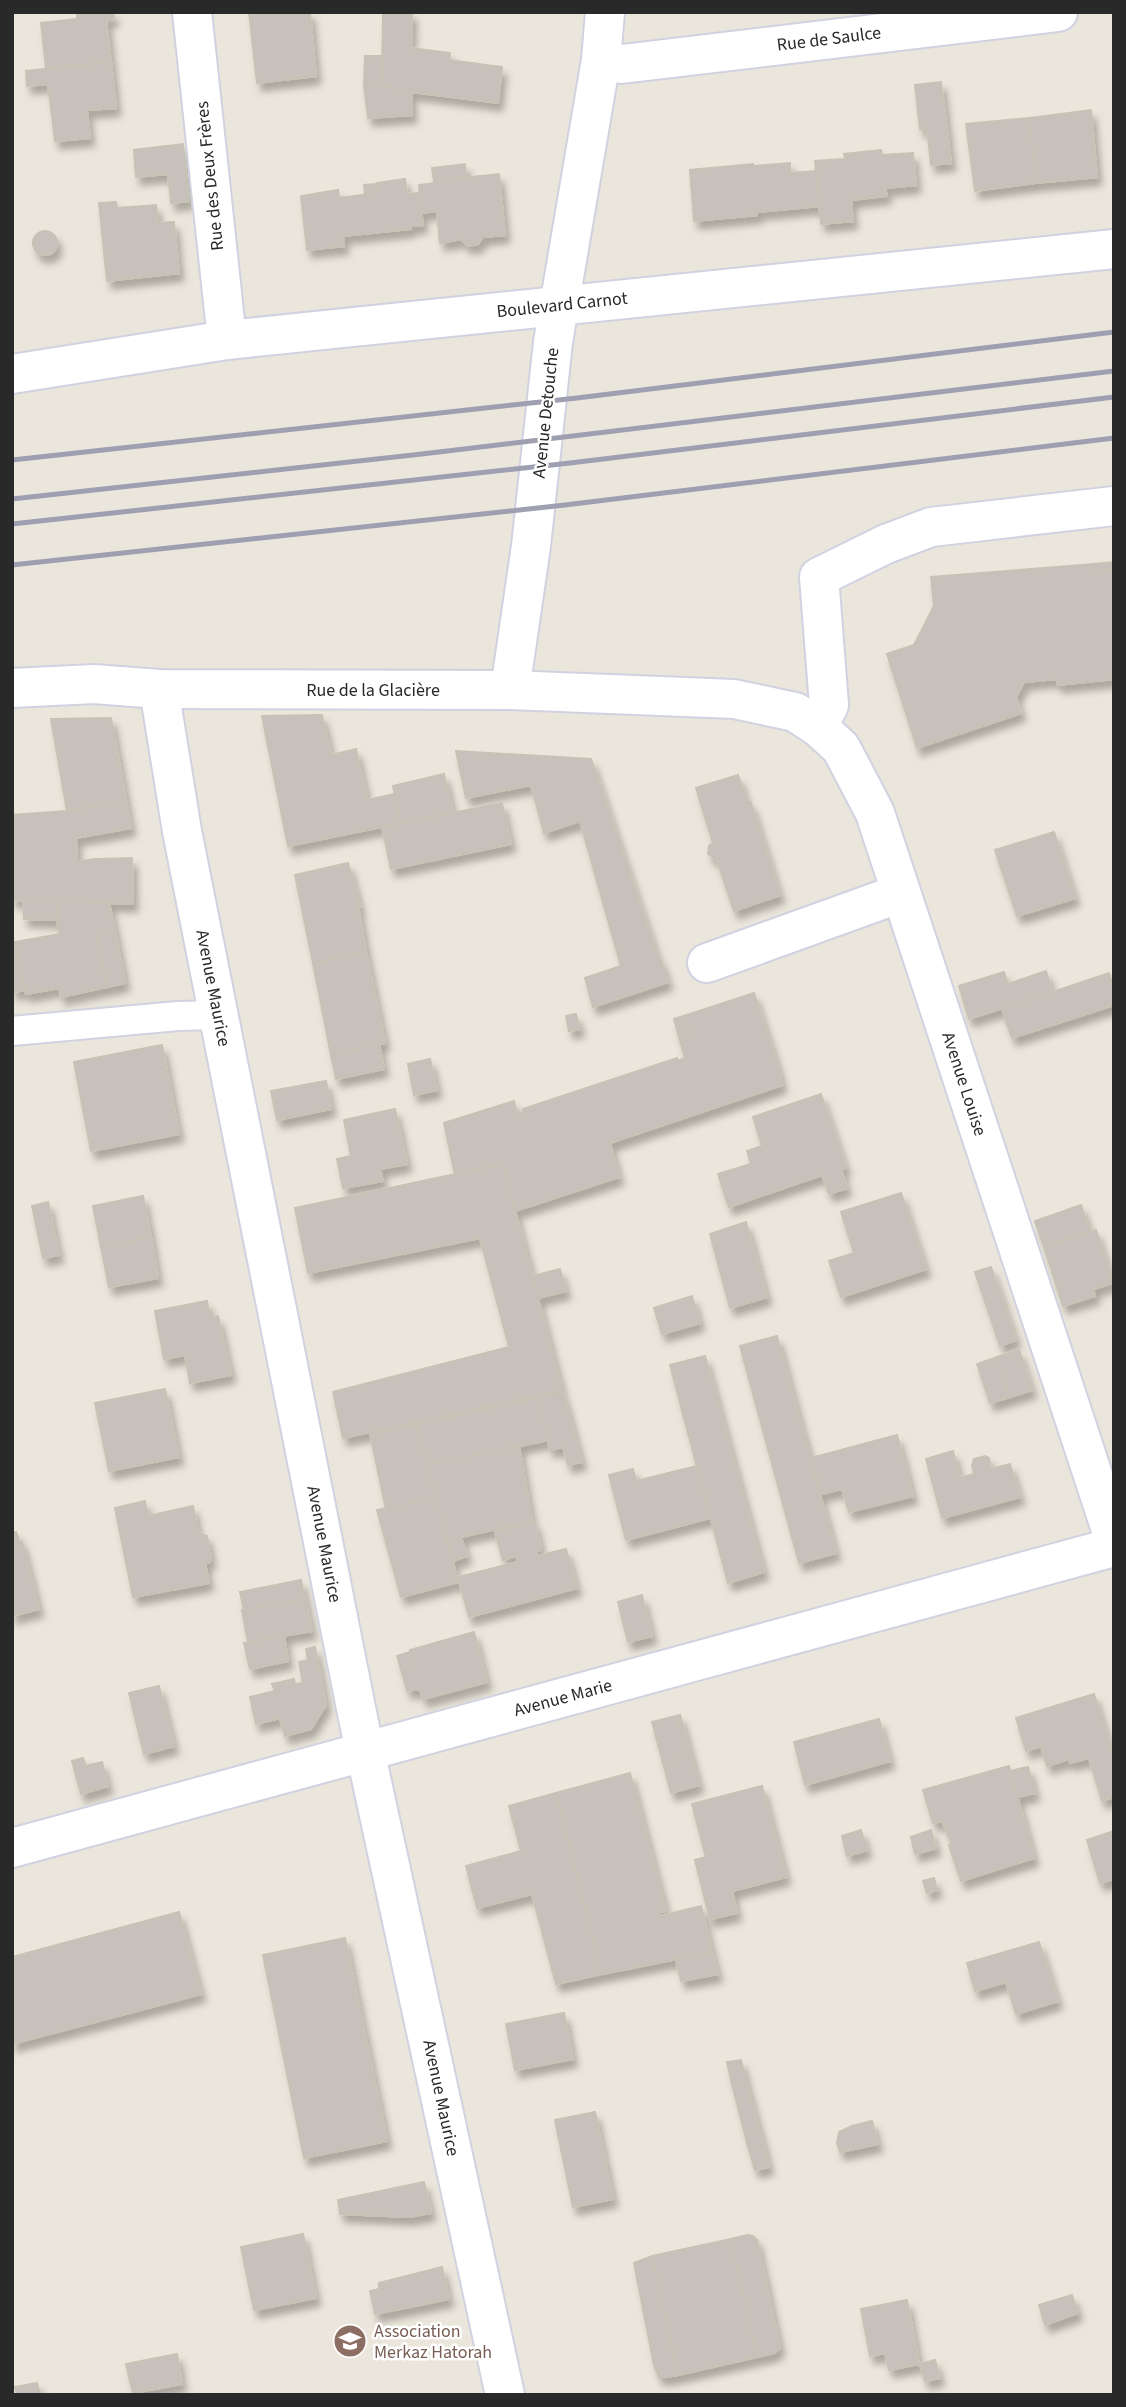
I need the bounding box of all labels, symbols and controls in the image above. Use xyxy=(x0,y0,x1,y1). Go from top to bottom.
street label: Rue de Saulce xyxy=(775,20,883,58)
street label: Rue des Deux Frères xyxy=(190,100,230,252)
street label: Boulevard Carnot xyxy=(495,286,629,324)
street label: Avenue Detouche xyxy=(527,346,565,480)
street label: Rue de la Glacière xyxy=(306,678,440,703)
street label: Avenue Maurice xyxy=(189,927,237,1049)
street label: Avenue Louise xyxy=(935,1029,993,1139)
street label: Avenue Maurice xyxy=(300,1483,348,1605)
street label: Avenue Marie xyxy=(511,1673,615,1723)
street label: Avenue Maurice xyxy=(416,2037,466,2159)
place label: Association Merkaz Hatorah xyxy=(374,2319,492,2365)
school or university icon: Association Merkaz Hatorah xyxy=(331,2322,369,2360)

